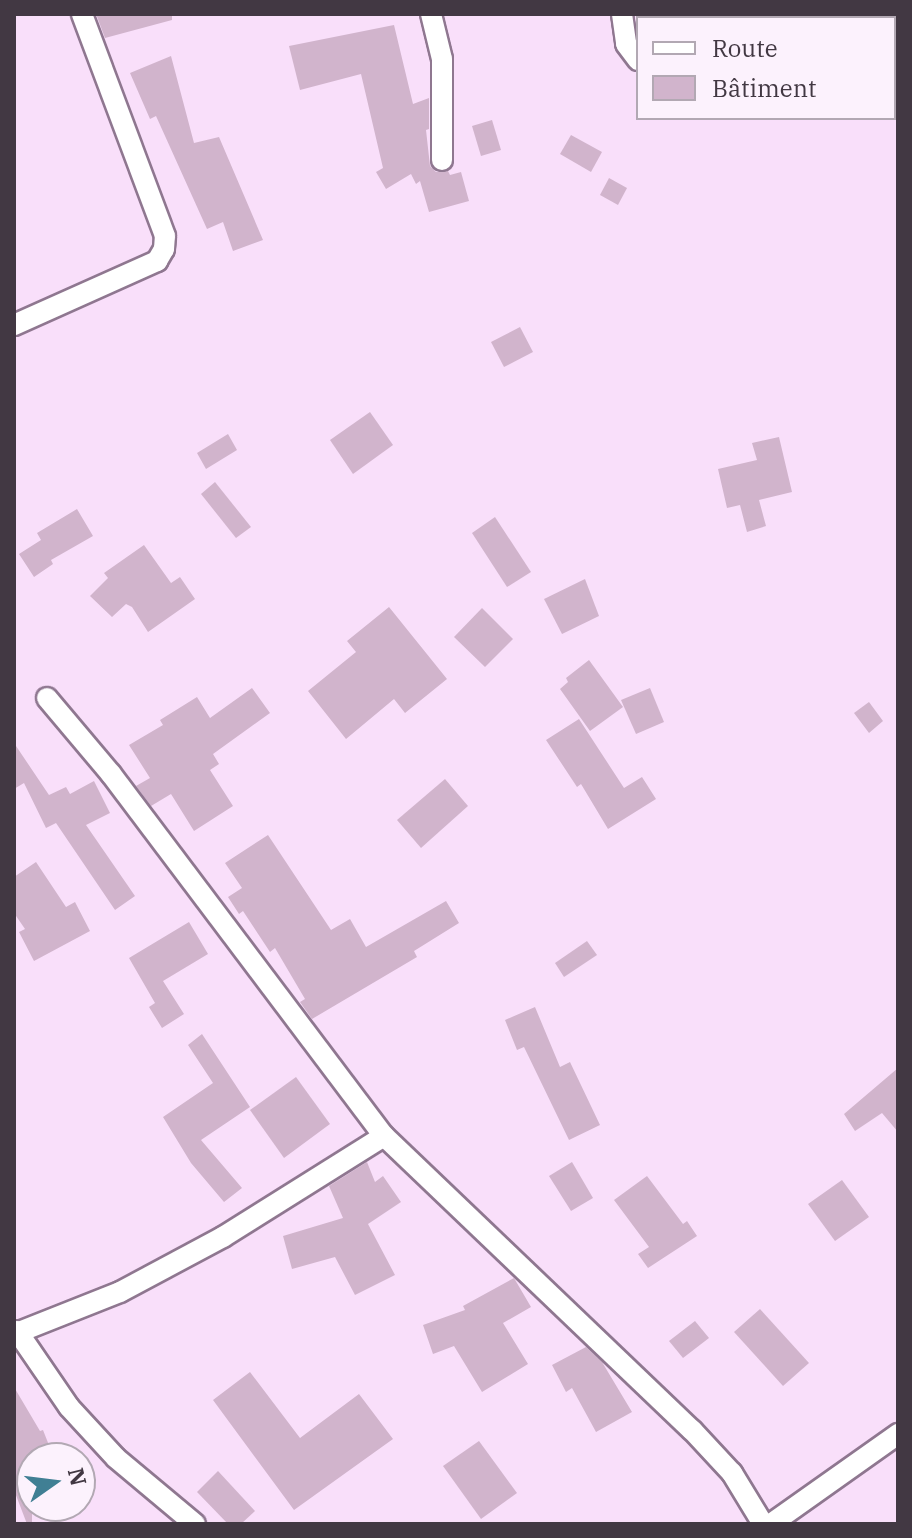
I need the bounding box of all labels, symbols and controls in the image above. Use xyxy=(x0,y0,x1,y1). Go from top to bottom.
legend xyxy=(636,16,896,120)
text: Route xyxy=(712,32,778,64)
text: Bâtiment xyxy=(712,72,817,104)
north arrow xyxy=(16,1442,96,1522)
text: N xyxy=(62,1465,94,1489)

